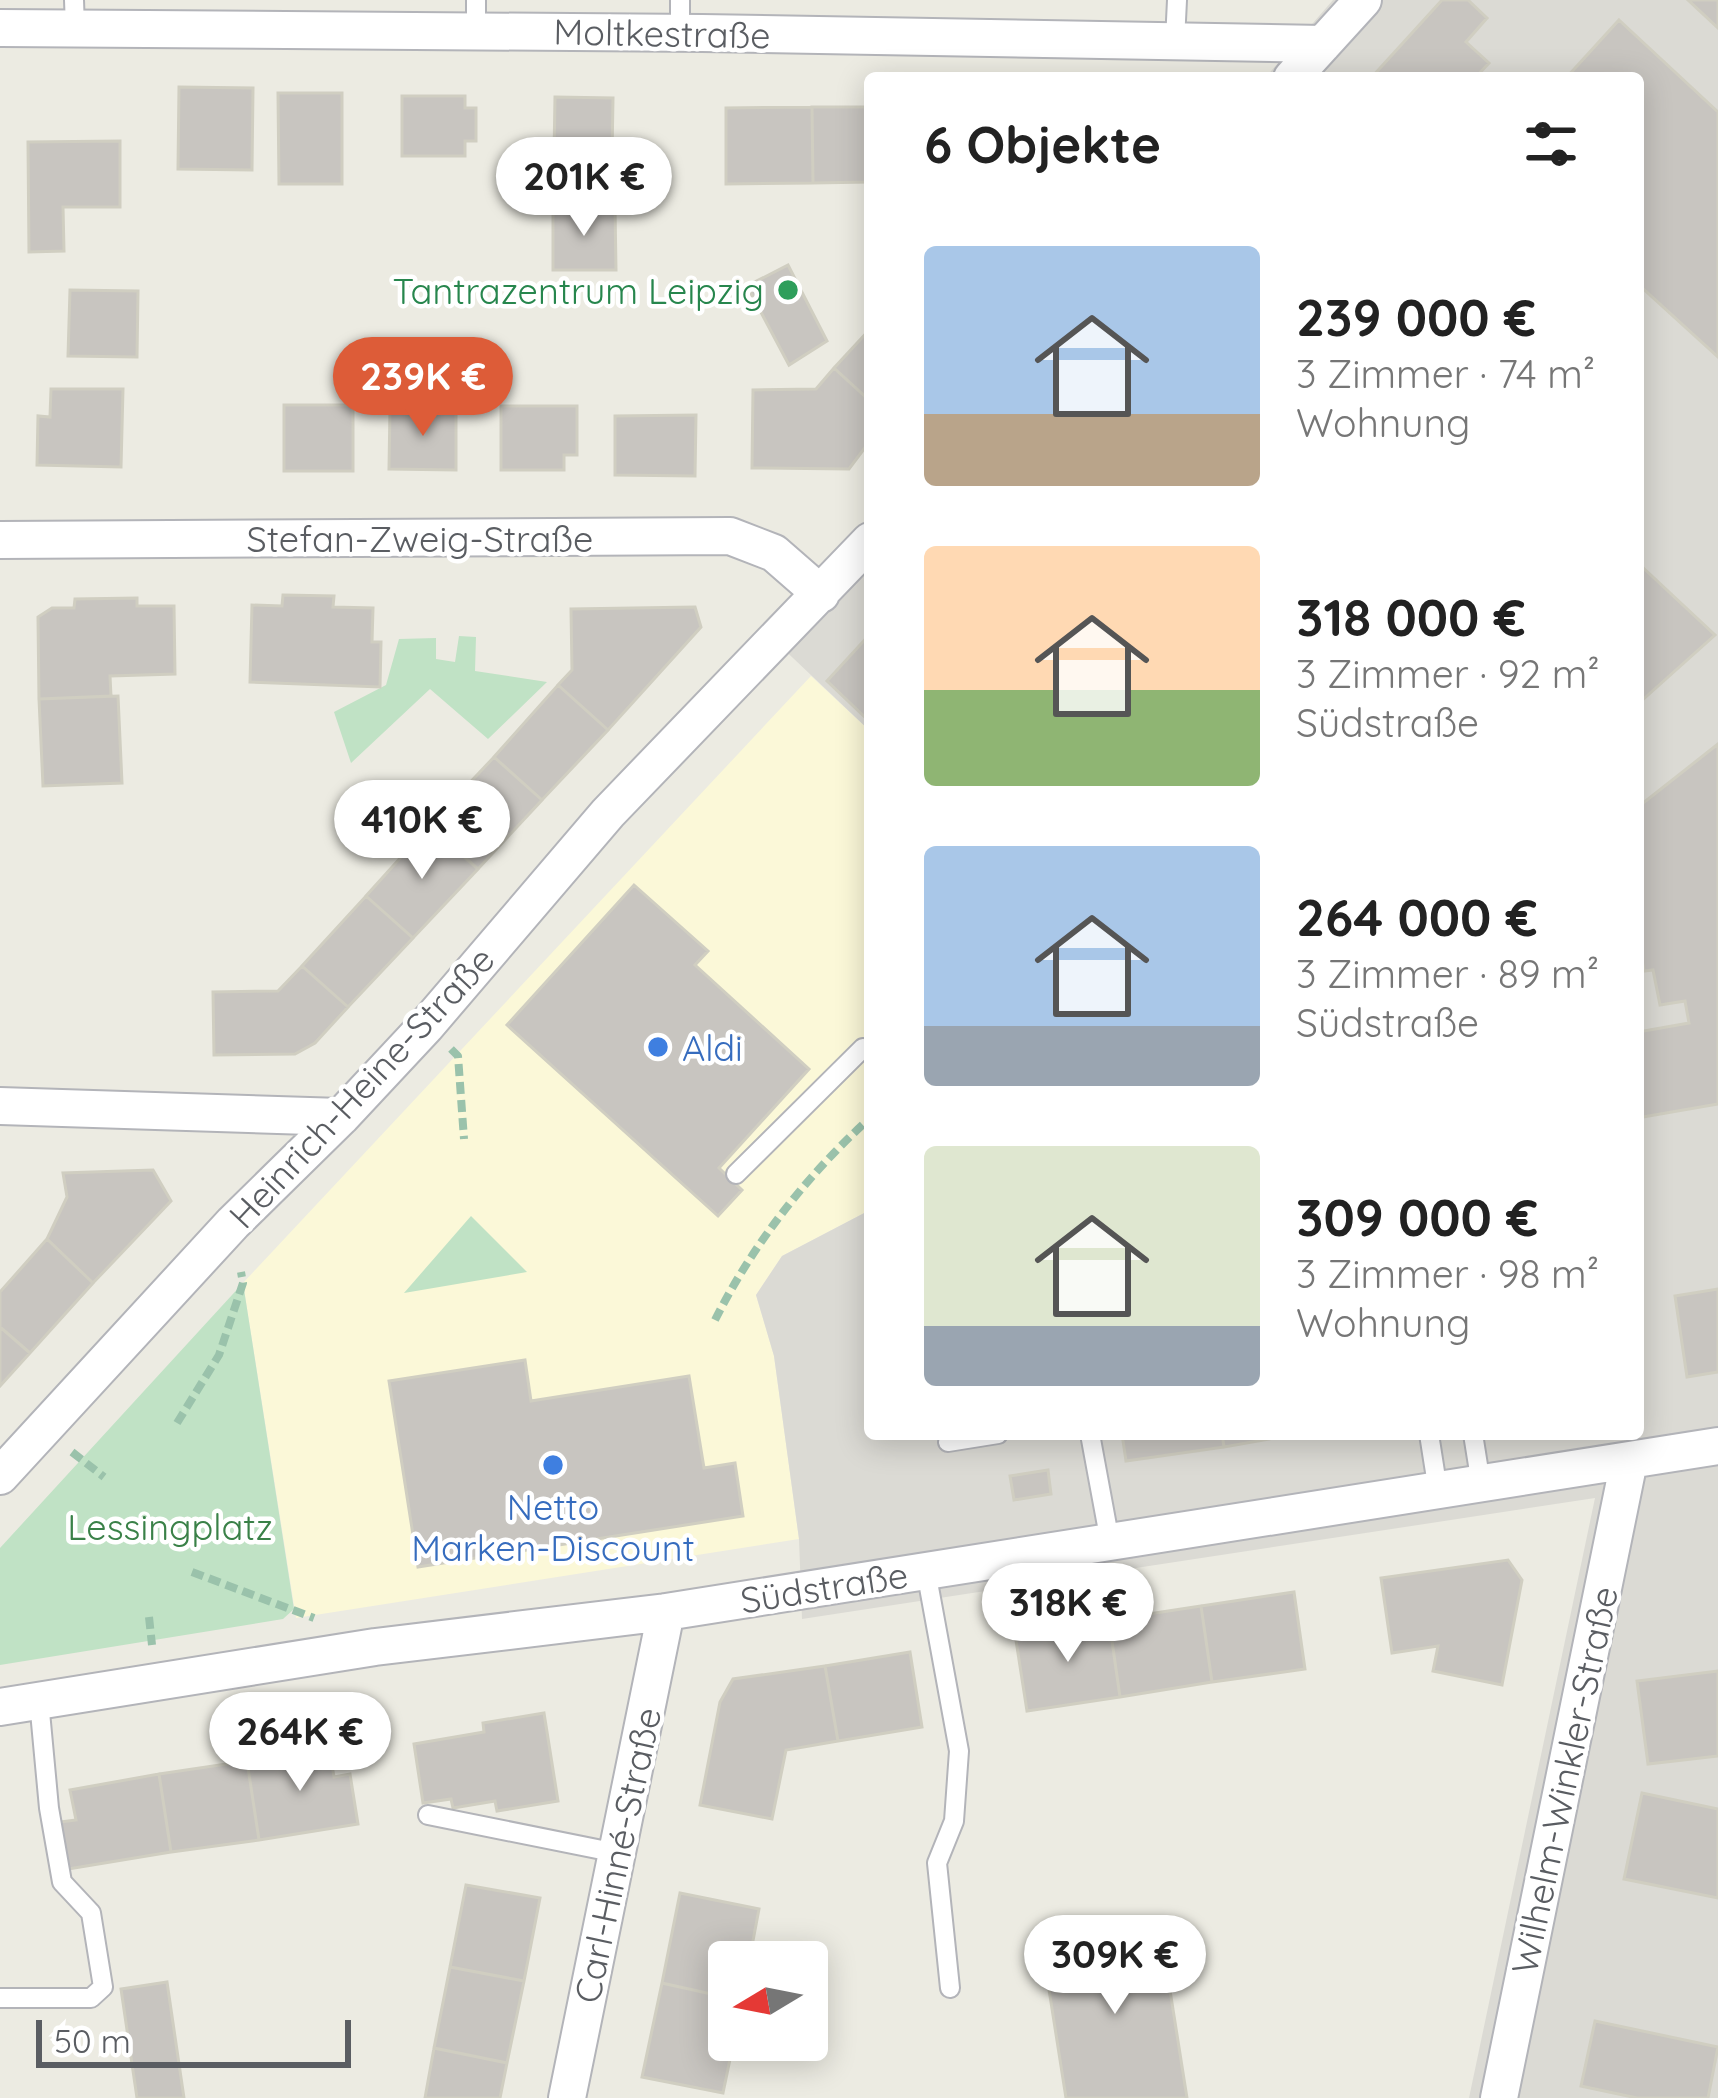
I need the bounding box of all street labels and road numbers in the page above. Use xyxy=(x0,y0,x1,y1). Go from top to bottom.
street label: Moltkestraße xyxy=(553,9,771,57)
street label: Stefan-Zweig-Straße xyxy=(247,516,593,561)
street label: Heinrich-Heine-Straße xyxy=(219,937,503,1237)
street label: Südstraße xyxy=(737,1552,911,1622)
street label: Wilhelm-Winkler-Straße xyxy=(1501,1582,1627,1978)
street label: Carl-Hinné-Straße xyxy=(564,1703,670,2007)

